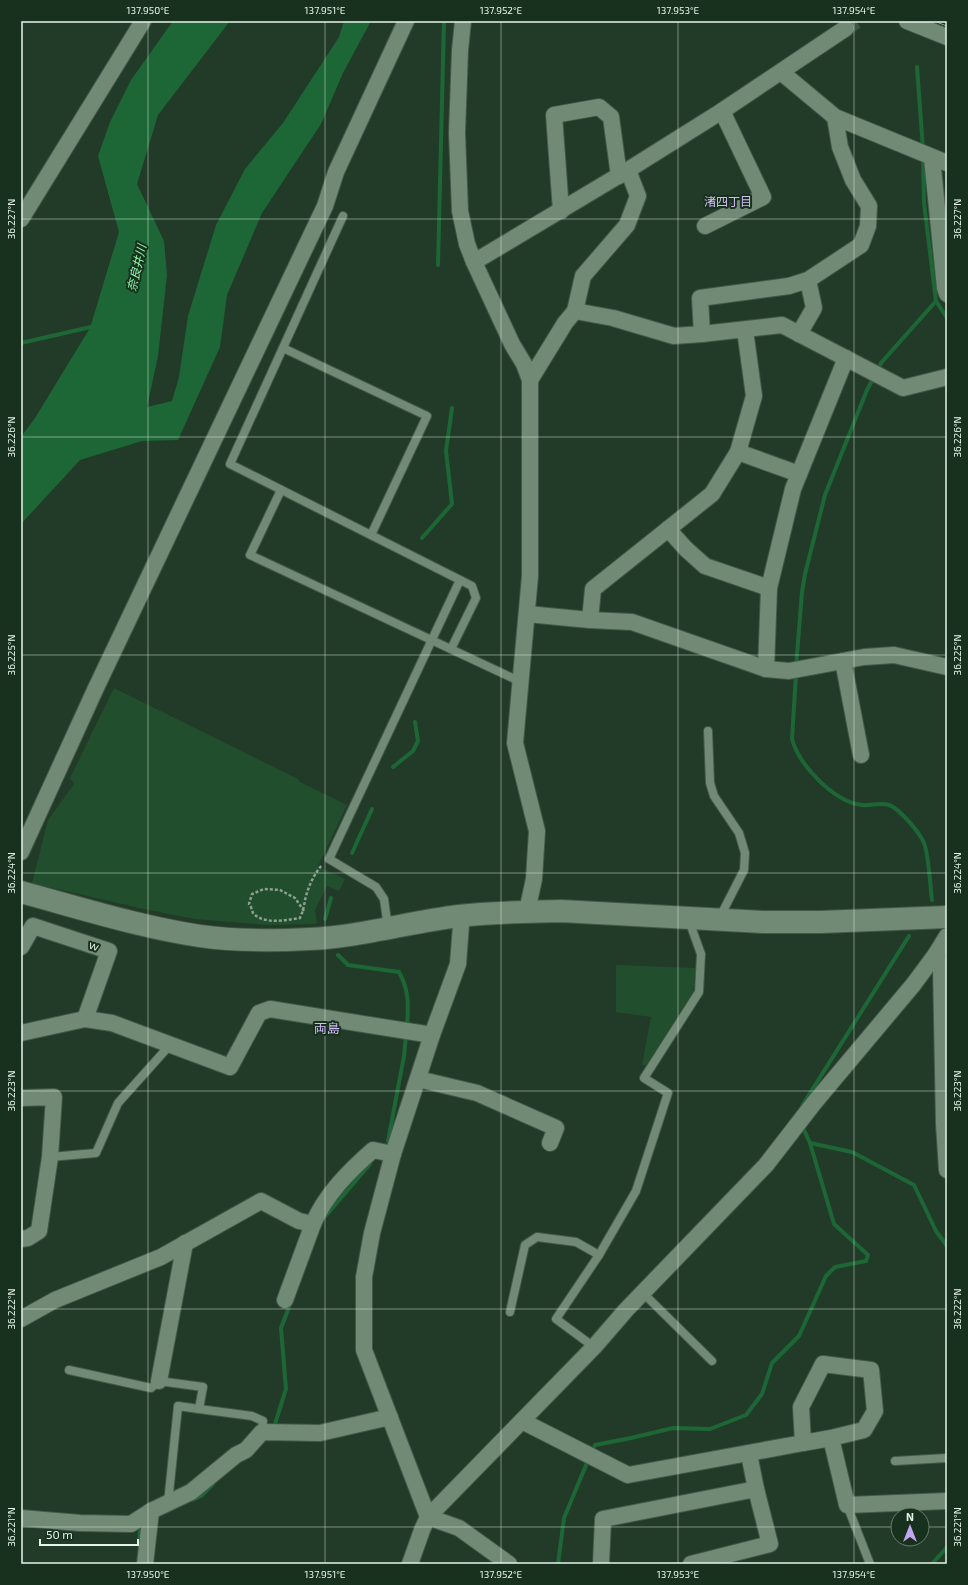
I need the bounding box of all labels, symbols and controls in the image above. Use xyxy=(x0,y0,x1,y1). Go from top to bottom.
text: 137.950°E xyxy=(127,4,170,16)
text: 137.951°E xyxy=(305,4,346,16)
text: 137.952°E xyxy=(480,4,523,16)
text: 137.953°E xyxy=(657,4,700,16)
text: 137.954°E xyxy=(833,4,876,16)
district label: 渚四丁目 xyxy=(704,194,752,208)
text: 36.227°N xyxy=(5,199,17,239)
text: 36.227°N xyxy=(951,199,963,239)
water label: 奈良井川 xyxy=(124,241,149,293)
text: 36.226°N xyxy=(5,416,17,458)
text: 36.226°N xyxy=(951,416,963,458)
text: 36.225°N xyxy=(5,635,17,675)
text: 36.225°N xyxy=(951,635,963,675)
text: 36.224°N xyxy=(5,852,17,894)
text: 36.224°N xyxy=(951,852,963,894)
street label: ｗ xyxy=(87,938,101,953)
district label: 両島 xyxy=(314,1020,340,1036)
text: 36.223°N xyxy=(5,1070,17,1112)
text: 36.223°N xyxy=(951,1070,963,1112)
text: 36.222°N xyxy=(5,1288,17,1330)
text: 36.222°N xyxy=(951,1288,963,1330)
text: 36.221°N xyxy=(5,1507,17,1547)
north arrow xyxy=(890,1507,930,1547)
text: 36.221°N xyxy=(951,1507,963,1547)
text: N xyxy=(906,1510,914,1523)
scale bar xyxy=(40,1521,138,1547)
text: 50 m xyxy=(46,1527,73,1541)
text: 137.950°E xyxy=(127,1568,170,1580)
text: 137.951°E xyxy=(305,1568,346,1580)
text: 137.952°E xyxy=(480,1568,523,1580)
text: 137.953°E xyxy=(657,1568,700,1580)
text: 137.954°E xyxy=(833,1568,876,1580)

